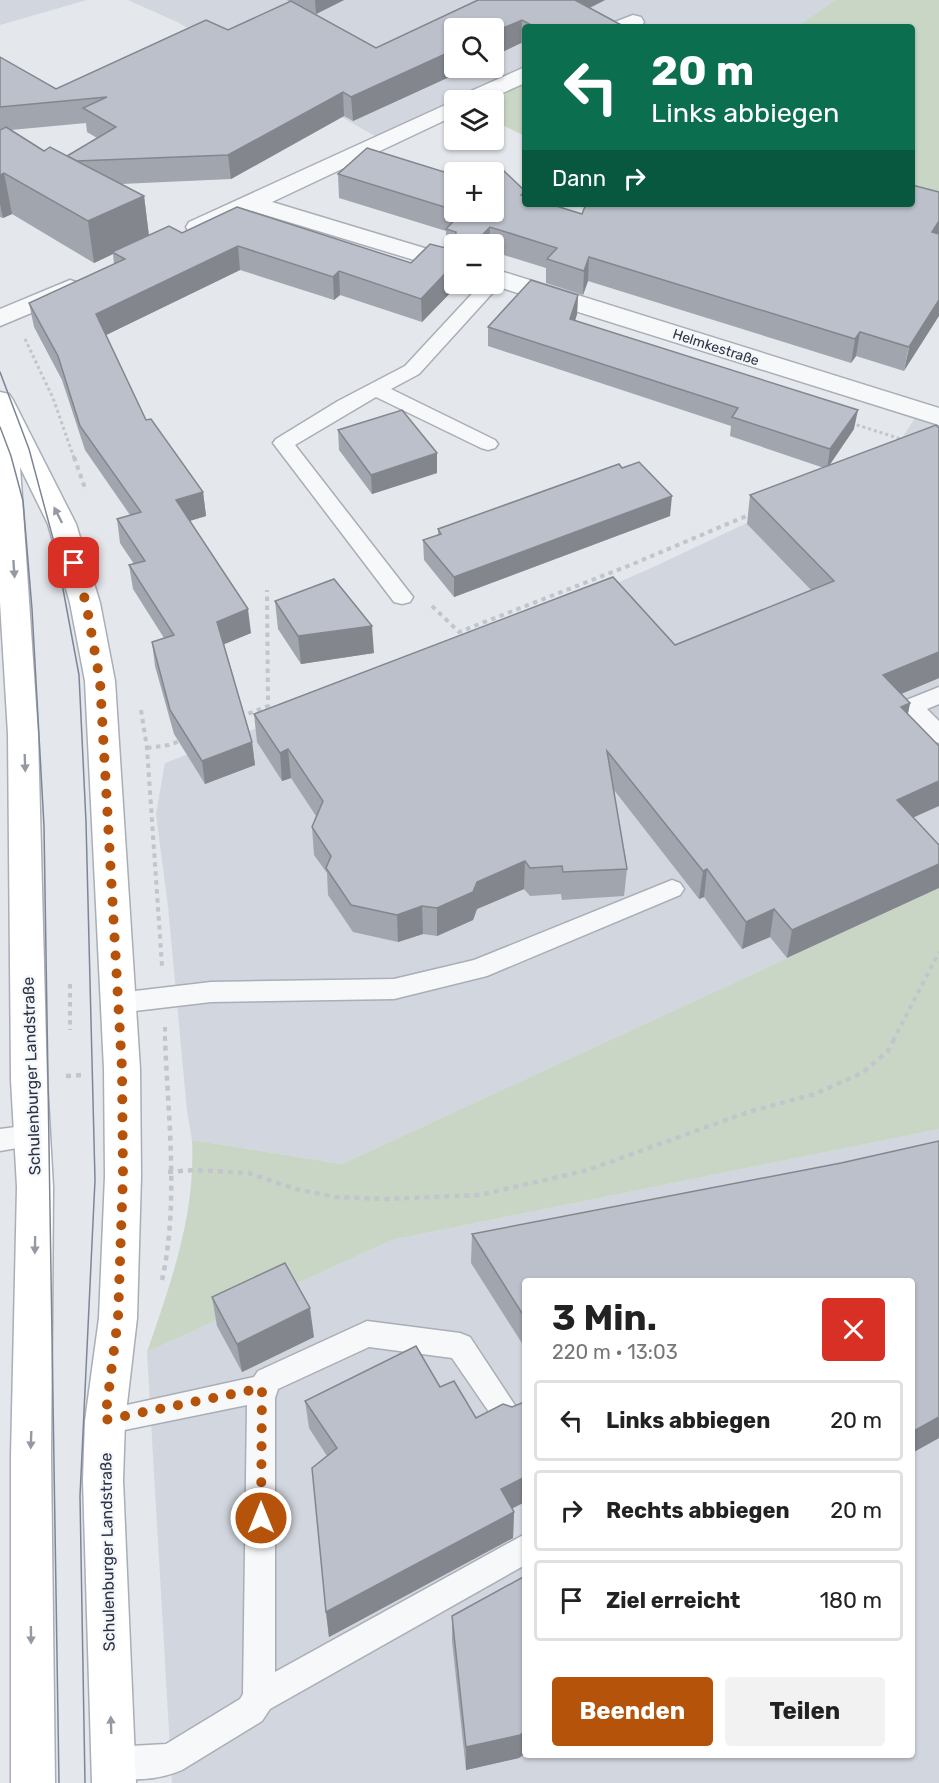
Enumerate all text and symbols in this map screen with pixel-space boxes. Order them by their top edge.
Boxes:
map controls [444,18,504,294]
button: search [444,18,504,78]
text: 20 m [651,46,754,96]
icon: left [552,48,630,126]
button: layers [444,90,504,150]
text: Links abbiegen [651,97,839,129]
button: + [444,162,504,222]
icon: right [618,162,651,195]
text: Dann [552,165,606,192]
button: − [444,234,504,294]
street label: Helmkestraße [670,325,761,370]
one-way arrow [53,507,62,524]
pin [48,537,99,588]
icon: arrive [57,546,90,579]
one-way arrow [9,559,19,578]
one-way arrow [20,754,29,773]
street label: Schulenburger Landstraße [19,976,44,1176]
one-way arrow [30,1236,40,1255]
text: 3 Min. [552,1296,657,1339]
button: close [822,1298,885,1361]
text: 220 m · 13:03 [552,1340,678,1364]
icon: left [555,1404,588,1437]
text: Links abbiegen [606,1407,770,1434]
text: 20 m [830,1407,882,1434]
one-way arrow [26,1431,36,1450]
street label: Schulenburger Landstraße [96,1453,119,1651]
position arrow [229,1486,293,1550]
icon: right [555,1494,588,1527]
text: Rechts abbiegen [606,1497,790,1524]
text: 20 m [830,1497,882,1524]
icon: arrive [555,1584,588,1617]
text: Ziel erreicht [606,1587,740,1614]
text: 180 m [820,1587,882,1614]
one-way arrow [26,1626,36,1645]
button: Beenden [552,1677,713,1746]
button: Teilen [725,1677,885,1746]
one-way arrow [107,1715,116,1734]

